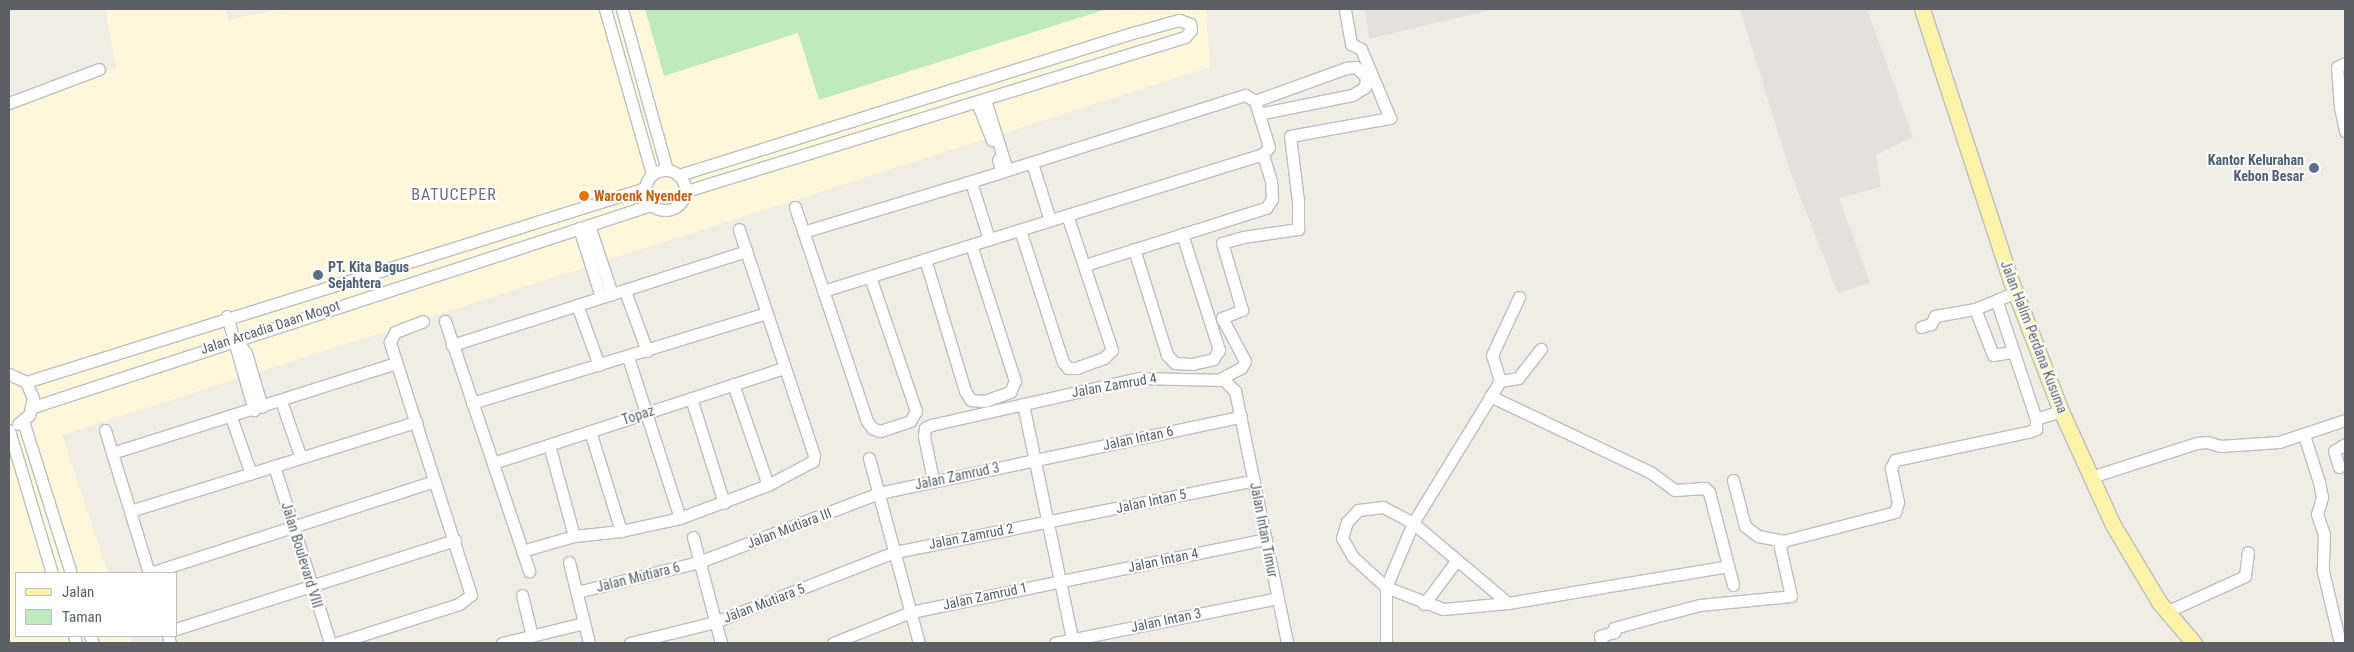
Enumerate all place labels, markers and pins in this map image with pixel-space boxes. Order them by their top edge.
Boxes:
place label: Kantor Kelurahan Kebon Besar [2208,152,2304,184]
marker: Kantor Kelurahan Kebon Besar [2308,162,2320,174]
place label: Waroenk Nyender [594,188,692,204]
marker: Waroenk Nyender [578,190,590,202]
place label: PT. Kita Bagus Sejahtera [328,259,409,292]
marker: PT. Kita Bagus Sejahtera [312,269,324,281]

